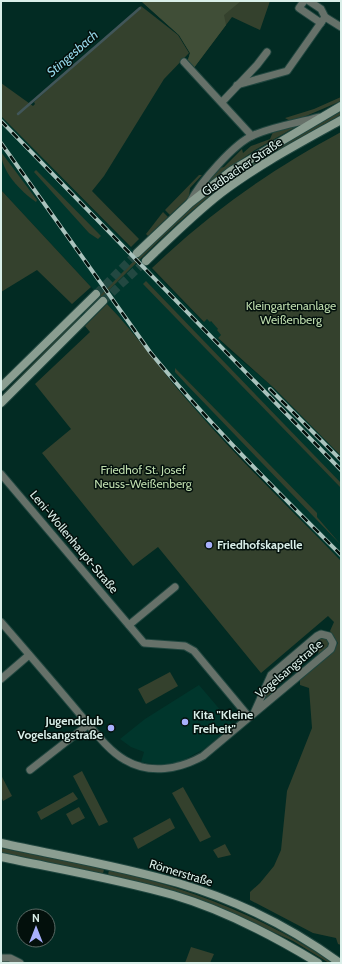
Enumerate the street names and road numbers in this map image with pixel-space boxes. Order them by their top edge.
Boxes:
street label: Gladbacher Straße [199,134,285,199]
street label: Leni-Wollenhaupt-Straße [27,487,122,596]
street label: Vogelsangstraße [252,636,325,701]
street label: Römerstraße [148,856,215,889]

